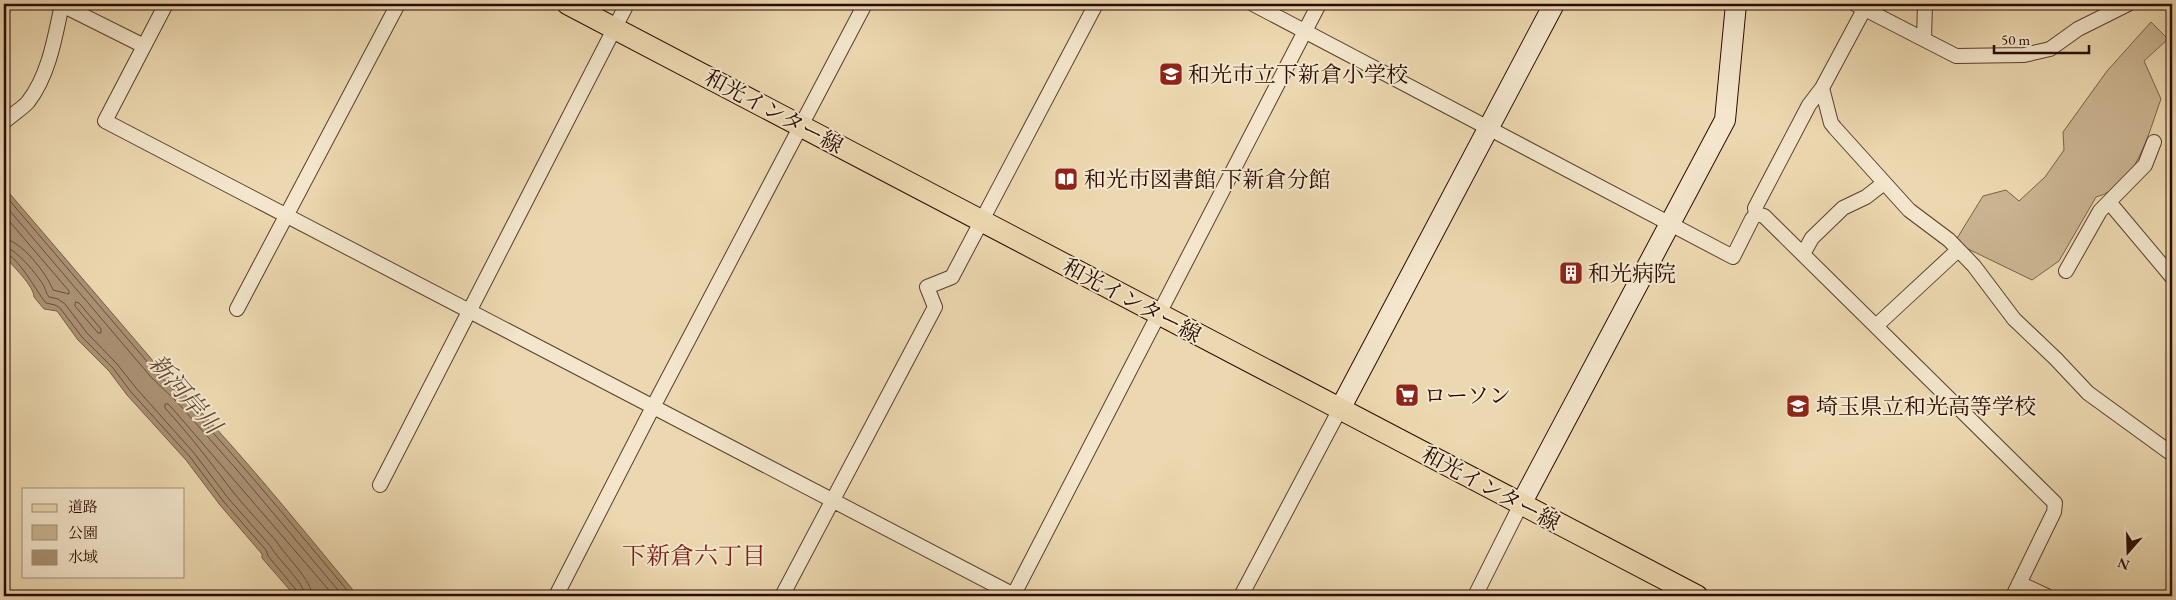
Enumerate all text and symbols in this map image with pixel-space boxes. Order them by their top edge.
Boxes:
scale bar [1994,22,2088,54]
text: 50 m [2001,30,2030,49]
place label: 和光市立下新倉小学校 [1188,60,1408,89]
school or university icon: 和光市立下新倉小学校 [1158,61,1184,87]
street label: 和光インター線 [699,63,848,160]
place label: 和光市図書館 下新倉分館 [1084,165,1330,194]
library icon: 和光市図書館 下新倉分館 [1053,166,1079,192]
street label: 和光インター線 [1057,252,1206,349]
place label: 和光病院 [1588,259,1676,288]
building icon: 和光病院 [1558,260,1584,286]
water label: 新河岸川 [142,347,231,442]
place label: ローソン [1424,381,1511,410]
supermarket icon: ローソン [1394,382,1420,408]
place label: 埼玉県立和光高等学校 [1816,392,2036,421]
school or university icon: 埼玉県立和光高等学校 [1785,393,1811,419]
street label: 和光インター線 [1416,440,1565,537]
legend [22,488,185,578]
text: 道路 [68,497,98,516]
text: 公園 [68,523,98,542]
north arrow [2104,528,2154,578]
district label: 下新倉六丁目 [622,540,766,571]
text: 水域 [68,547,98,566]
text: N [2115,554,2132,575]

